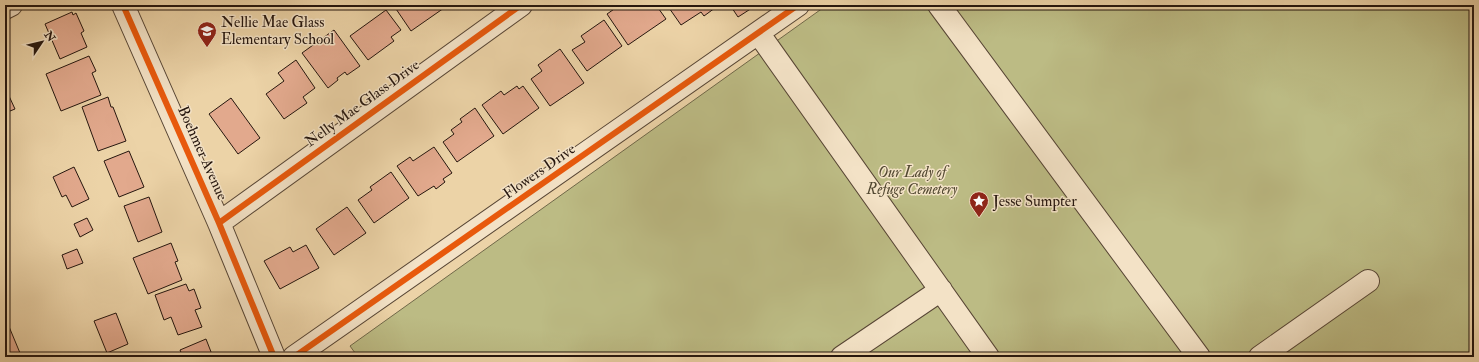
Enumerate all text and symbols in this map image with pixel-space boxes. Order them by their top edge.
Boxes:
place label: Nellie Mae Glass Elementary School [221,13,334,49]
school or university icon: Nellie Mae Glass Elementary School [196,20,218,48]
north arrow [22,22,62,62]
text: N [41,28,59,45]
street label: Nelly Mae Glass Drive [301,55,423,151]
street label: Boehmer Avenue [173,103,232,203]
street label: Flowers Drive [499,140,579,203]
park label: Our Lady of Refuge Cemetery [866,163,958,199]
place icon: Jesse Sumpter [968,190,990,218]
place label: Jesse Sumpter [992,192,1077,212]

